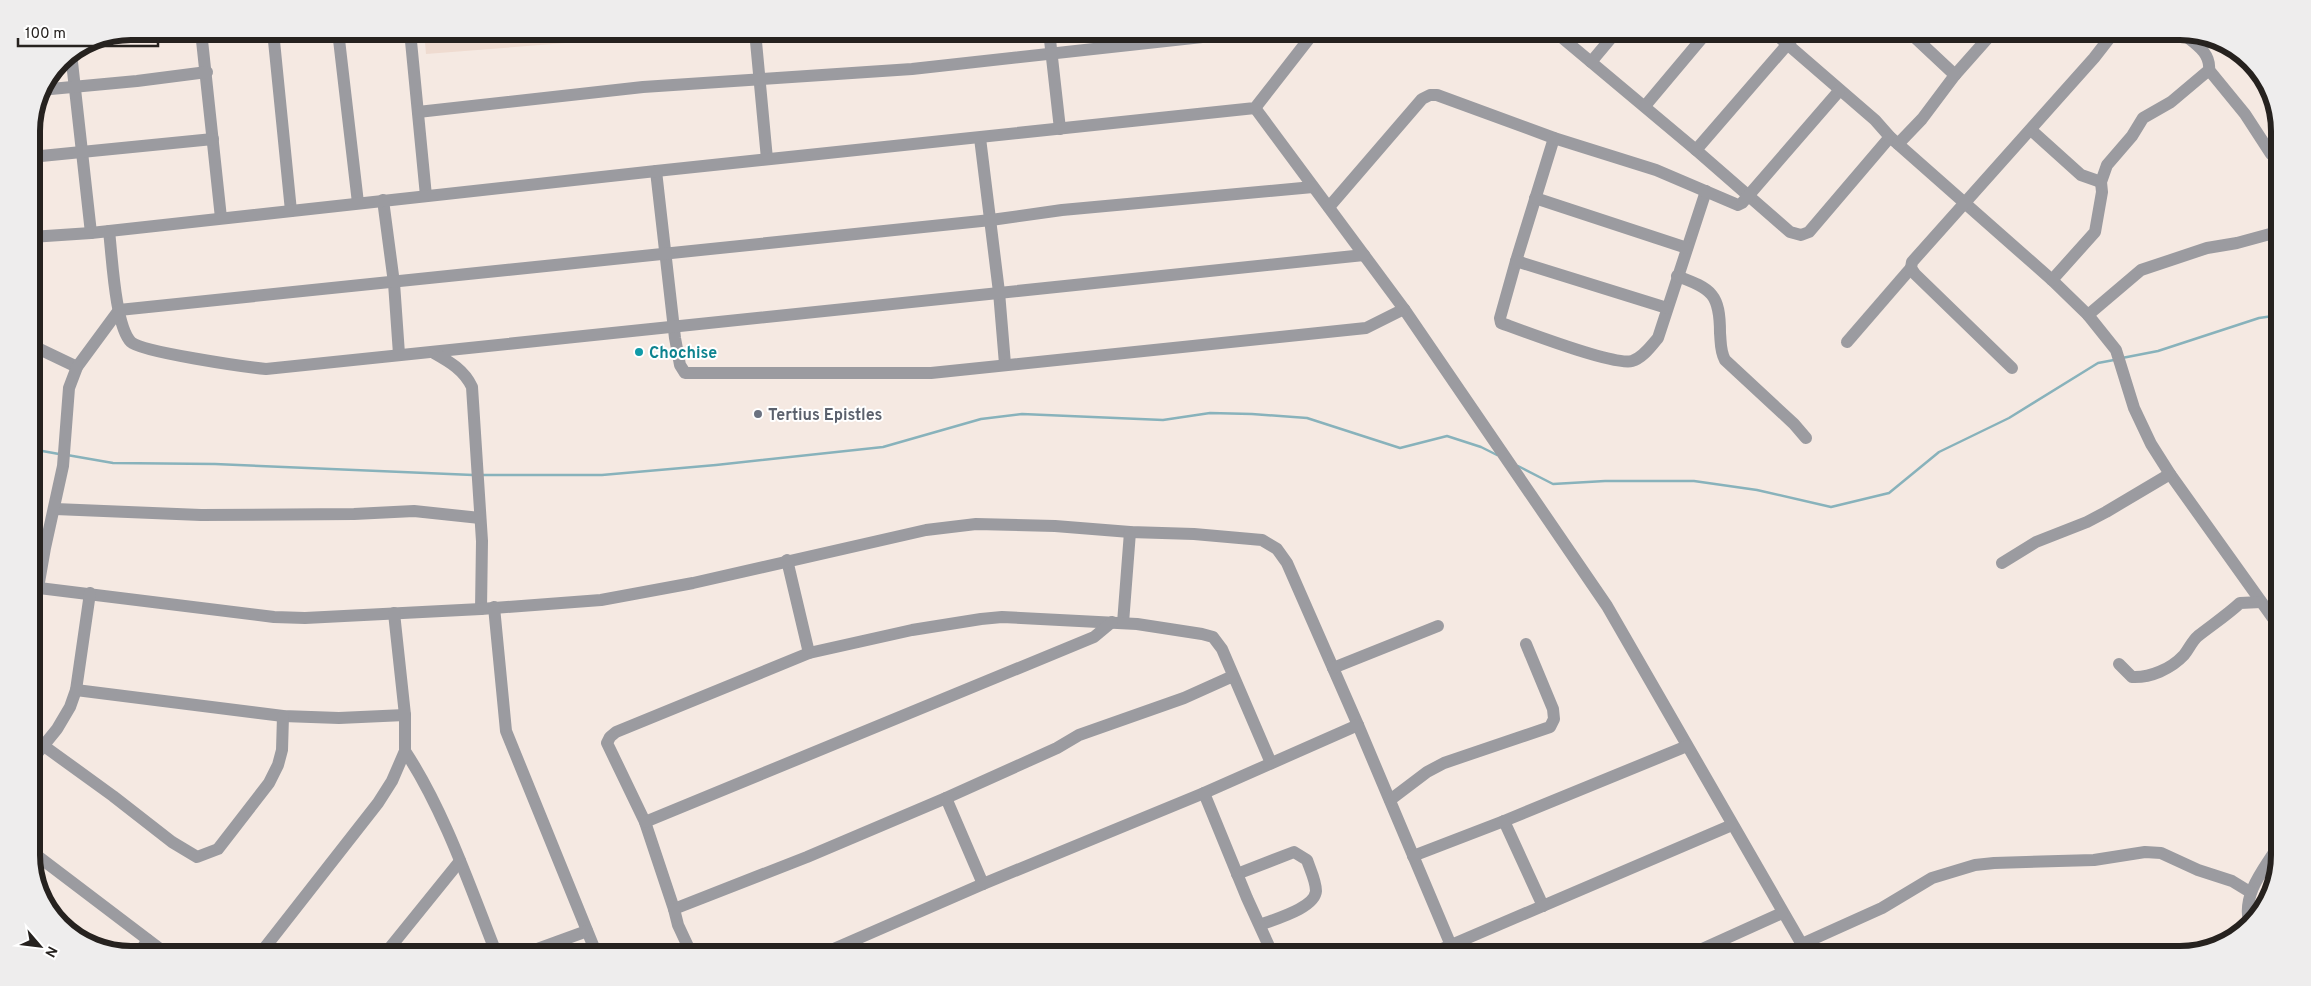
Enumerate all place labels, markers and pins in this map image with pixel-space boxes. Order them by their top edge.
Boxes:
place label: Chochise [649,344,717,364]
marker: Chochise [633,346,645,358]
place label: Tertius Epistles [768,406,882,426]
marker: Tertius Epistles [752,408,764,420]

